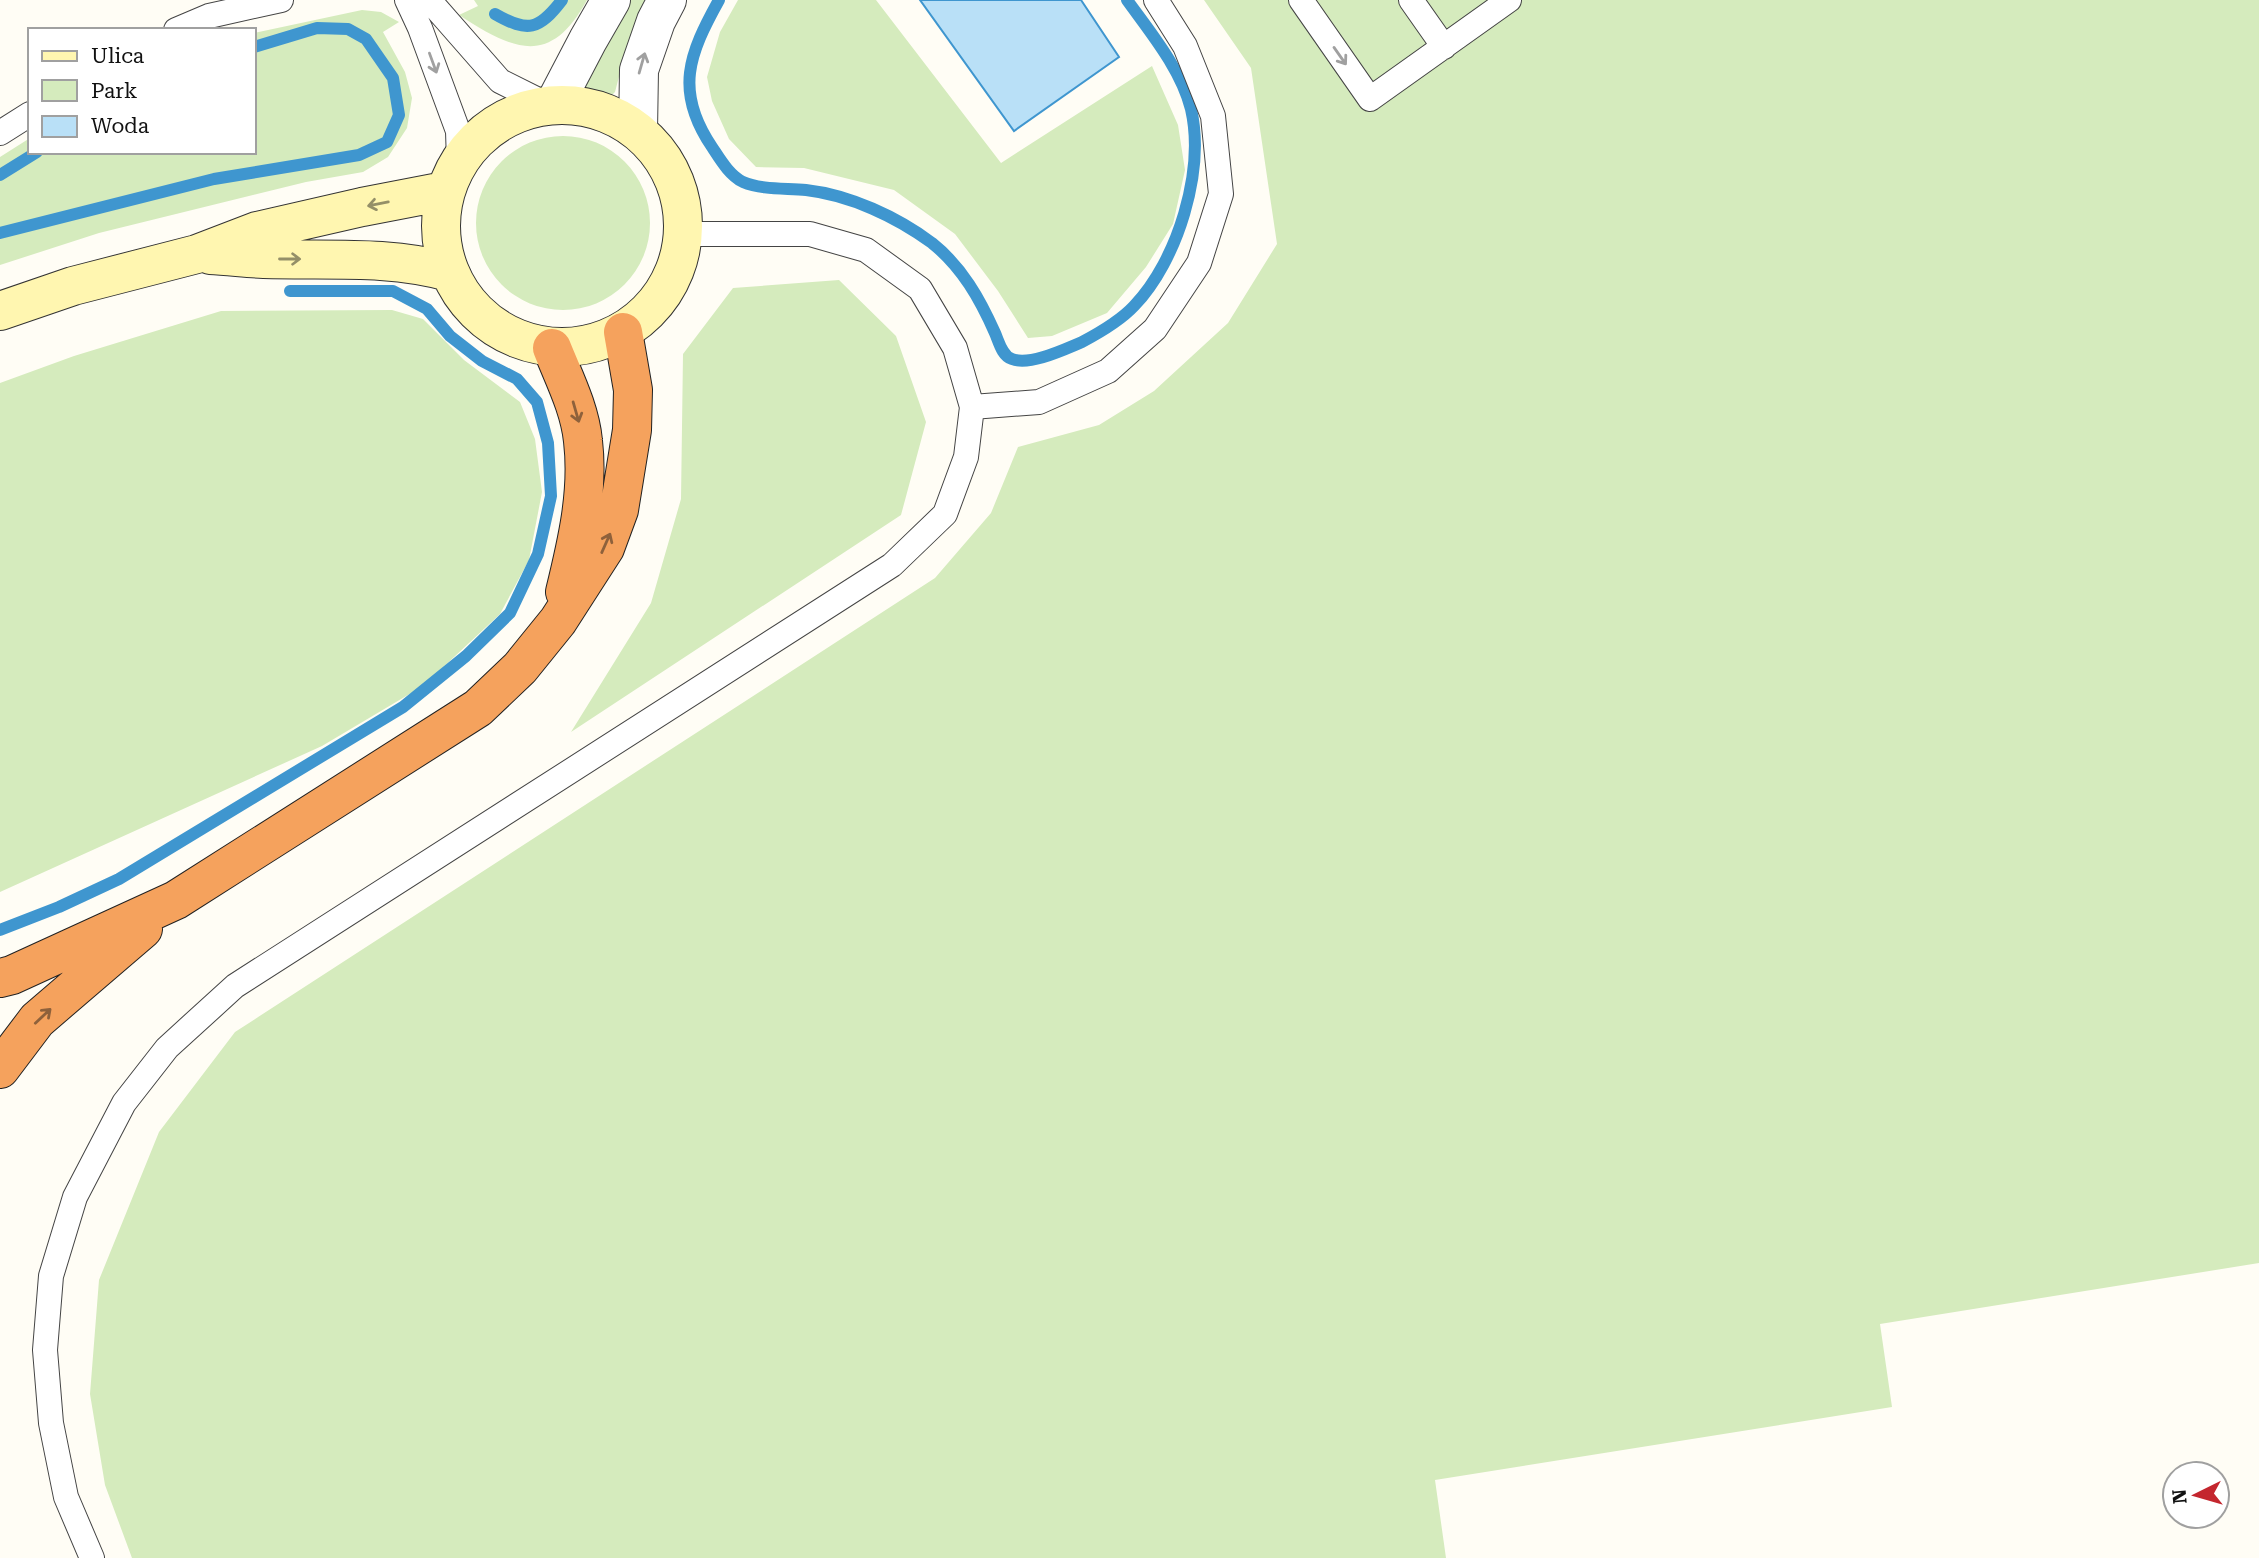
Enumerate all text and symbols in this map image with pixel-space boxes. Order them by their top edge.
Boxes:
legend [28,28,256,154]
text: Ulica [91,44,145,68]
one-way arrow [1333,46,1347,65]
one-way arrow [428,52,440,74]
one-way arrow [637,52,650,74]
text: Park [91,79,137,103]
text: Woda [91,114,150,138]
one-way arrow [367,197,390,211]
one-way arrow [278,252,301,266]
one-way arrow [570,401,583,423]
one-way arrow [600,532,613,554]
one-way arrow [34,1008,51,1025]
north arrow [2161,1460,2231,1530]
text: N [2167,1488,2192,1505]

